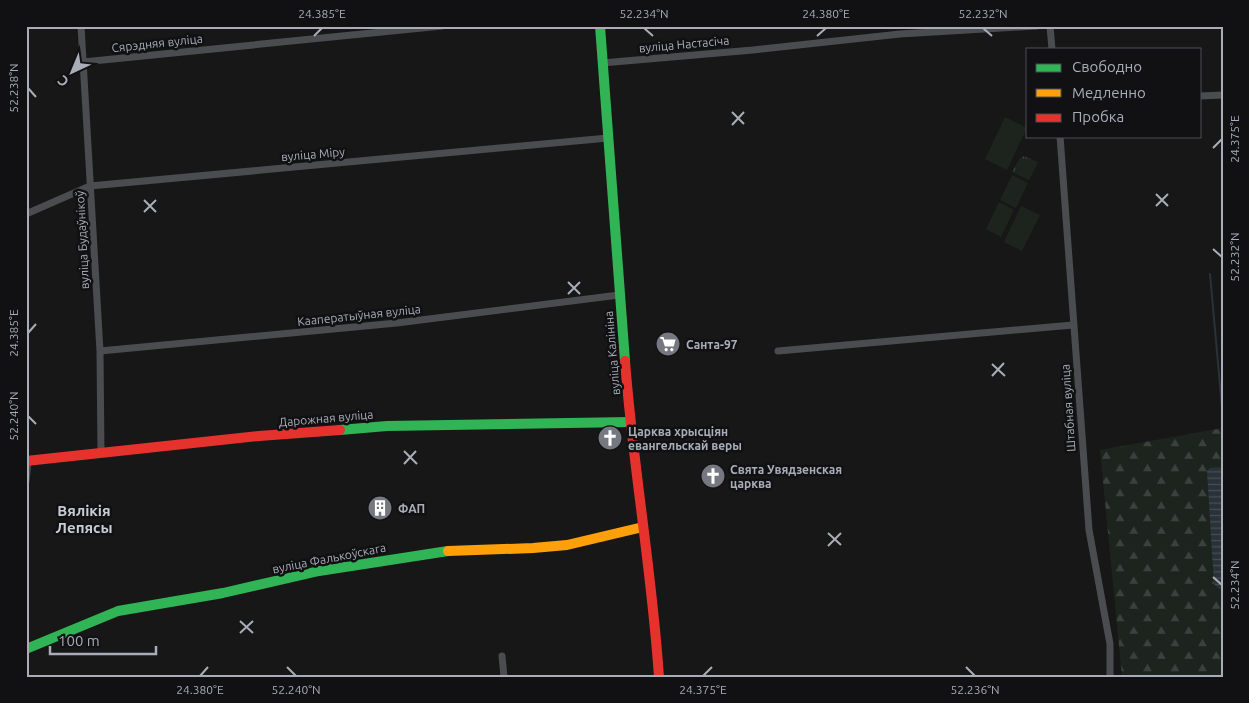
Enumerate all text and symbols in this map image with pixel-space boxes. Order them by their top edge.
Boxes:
text: 24.385°E [298,7,346,20]
text: 52.234°N [619,7,669,20]
text: 24.380°E [802,7,850,20]
text: 52.232°N [958,7,1008,20]
street label: Сярэдняя вуліца [111,32,203,54]
street label: вуліца Настасіча [638,34,730,54]
north arrow [48,48,98,98]
legend [1026,48,1202,138]
text: Свободно [1072,58,1142,75]
text: 52.238°N [7,63,20,113]
text: С [54,72,72,90]
text: Медленно [1072,84,1146,101]
text: Пробка [1072,108,1124,125]
text: 24.375°E [1228,115,1241,163]
street label: вуліца Міру [280,145,346,163]
street label: вуліца Будаўнікоў [73,190,91,290]
text: 52.232°N [1228,232,1241,282]
street label: Кааператыўная вуліца [297,302,421,328]
text: 24.385°E [7,309,20,357]
street label: вуліца Калініна [602,310,622,396]
supermarket icon: Санта-97 [655,331,681,357]
place label: Санта-97 [686,338,738,351]
street label: Штабная вуліца [1058,364,1078,452]
text: 52.240°N [7,391,20,441]
street label: Дарожная вуліца [278,407,374,429]
church icon: Царква хрысціян евангельскай веры [597,425,623,451]
place label: Царква хрысціян евангельскай веры [628,425,742,452]
church icon: Свята Увядзенская царква [700,463,726,489]
place label: Свята Увядзенская царква [730,463,842,490]
building icon: ФАП [367,495,393,521]
district label: Вялікія Лепясы [56,502,112,536]
place label: ФАП [398,502,425,515]
street label: вуліца Фалькоўскага [271,541,387,575]
text: 52.234°N [1228,560,1241,610]
scale bar [50,623,156,655]
text: 100 m [58,632,100,649]
text: 24.380°E [176,683,224,696]
text: 52.240°N [271,683,321,696]
text: 24.375°E [679,683,727,696]
text: 52.236°N [950,683,1000,696]

